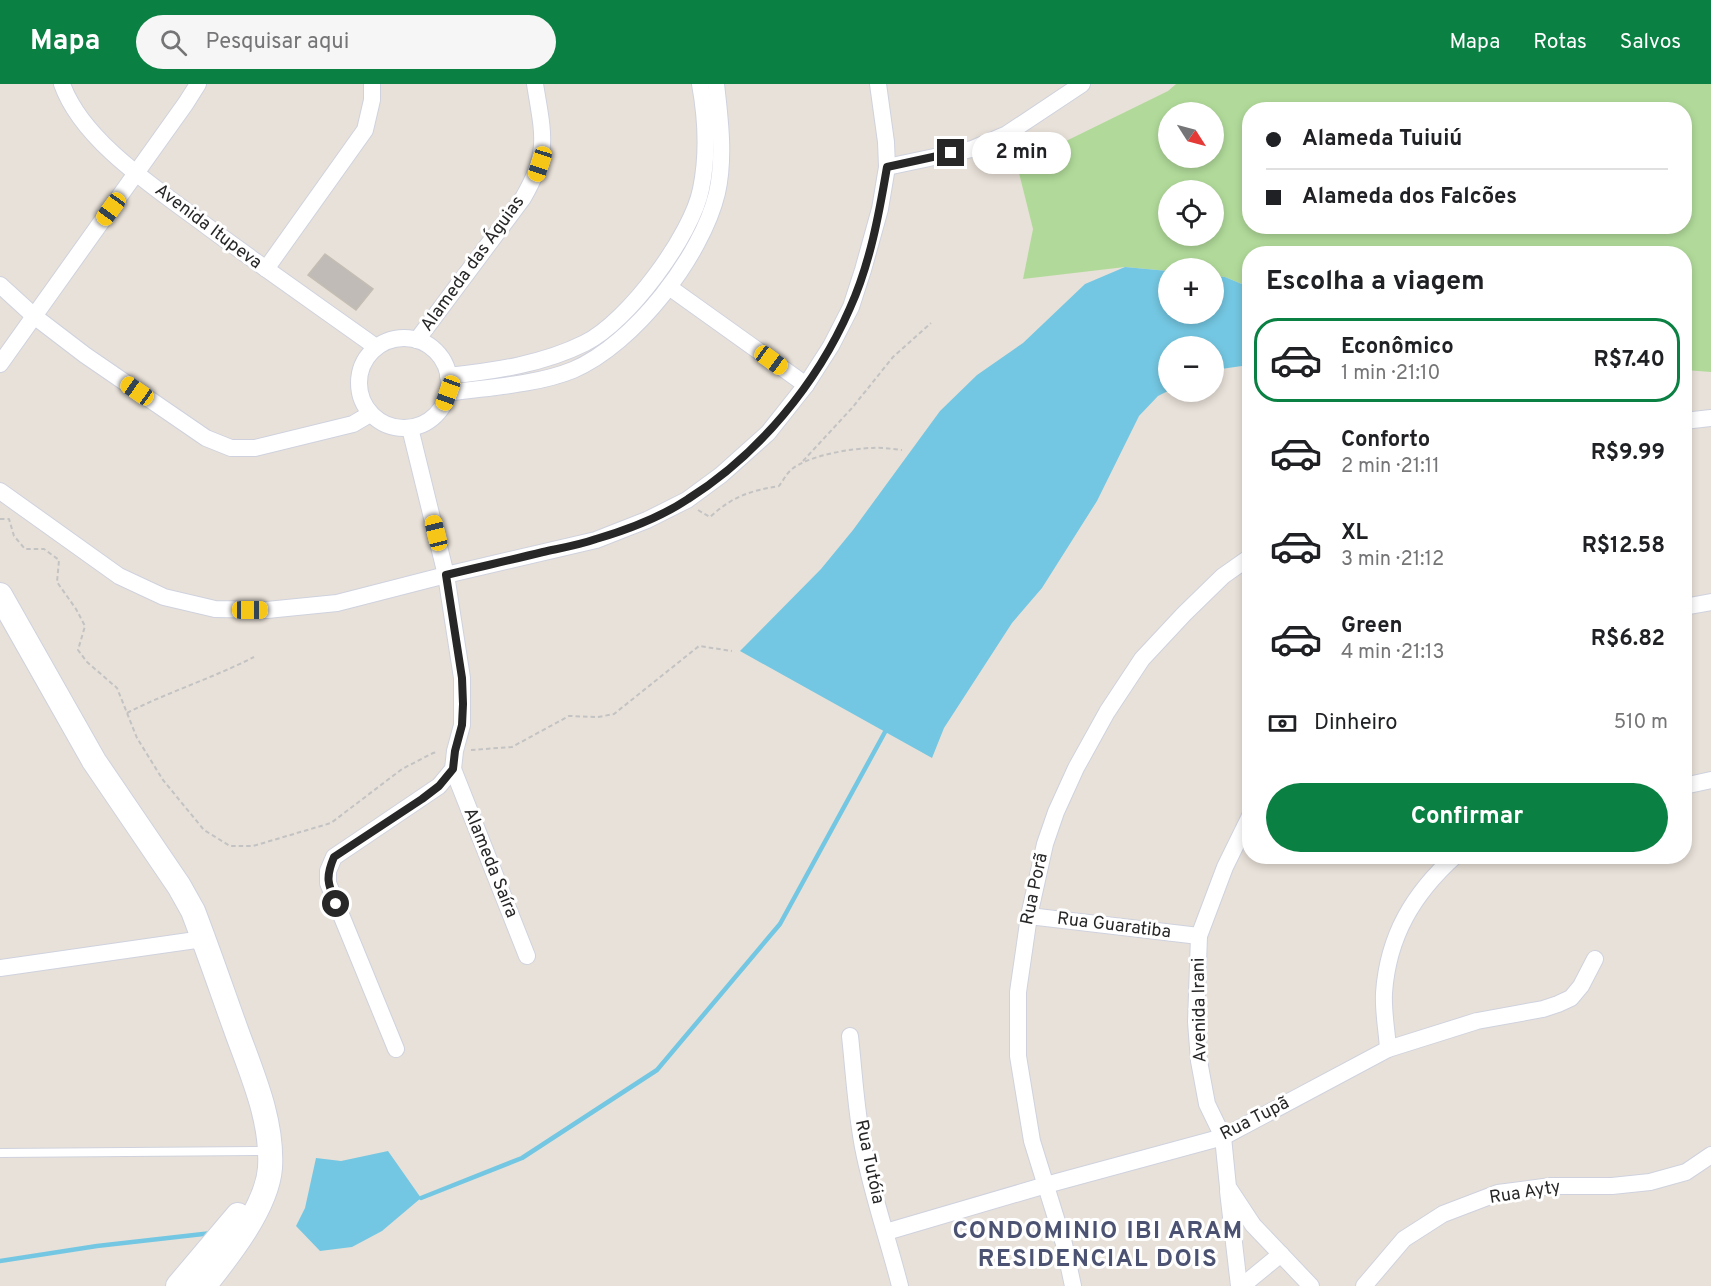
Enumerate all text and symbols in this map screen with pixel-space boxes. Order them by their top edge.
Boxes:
search box [136,15,556,69]
text: Mapa [30,24,100,60]
icon: search [157,26,190,59]
text: Pesquisar aqui [205,29,349,56]
text: Mapa [1450,29,1500,56]
text: Rotas [1533,29,1587,56]
text: Salvos [1620,29,1681,56]
north arrow [1158,102,1224,168]
map controls [1158,102,1224,402]
text: Alameda Tuiuiú [1302,126,1462,153]
callout: 2 min [972,132,1071,174]
route end [937,139,964,166]
text: 2 min [995,140,1048,166]
car [526,144,554,184]
street label: Avenida Itupeva [150,179,266,275]
button: locate [1158,180,1224,246]
text: Alameda dos Falcões [1302,184,1517,211]
car [93,189,129,229]
street label: Alameda das Águias [414,190,530,336]
button: + [1158,258,1224,324]
text: Escolha a viagem [1266,265,1485,299]
icon: car [1269,333,1323,387]
text: Econômico [1341,334,1454,361]
button: − [1158,336,1224,402]
car [751,342,791,378]
text: R$7.40 [1594,347,1665,374]
text: 1 min · 21:10 [1341,361,1440,387]
car [117,373,157,409]
car [433,373,463,413]
icon: car [1269,426,1323,480]
text: Conforto [1341,427,1430,454]
text: R$9.99 [1591,440,1665,467]
text: 2 min · 21:11 [1341,454,1440,480]
car [423,513,449,553]
icon: car [1269,519,1323,573]
text: XL [1341,520,1368,547]
text: R$12.58 [1582,533,1665,560]
text: 3 min · 21:12 [1341,547,1444,573]
car [232,601,268,619]
icon: car [1269,612,1323,666]
text: Green [1341,613,1403,640]
text: R$6.82 [1591,626,1665,653]
text: 4 min · 21:13 [1341,640,1445,666]
icon: cash [1266,707,1299,740]
text: Dinheiro [1314,710,1397,737]
text: 510 m [1614,710,1668,736]
button: Confirmar [1266,783,1668,852]
street label: Alameda Saíra [457,804,523,922]
street label: Rua Porã [1016,851,1054,927]
route start [322,890,349,917]
street label: Rua Guaratiba [1056,908,1172,944]
street label: Avenida Irani [1188,957,1212,1063]
street label: Rua Tupã [1217,1092,1293,1146]
street label: Rua Tutóia [849,1118,889,1206]
street label: Rua Ayty [1488,1176,1562,1210]
district label: CONDOMINIO IBI ARAM RESIDENCIAL DOIS [952,1217,1244,1275]

